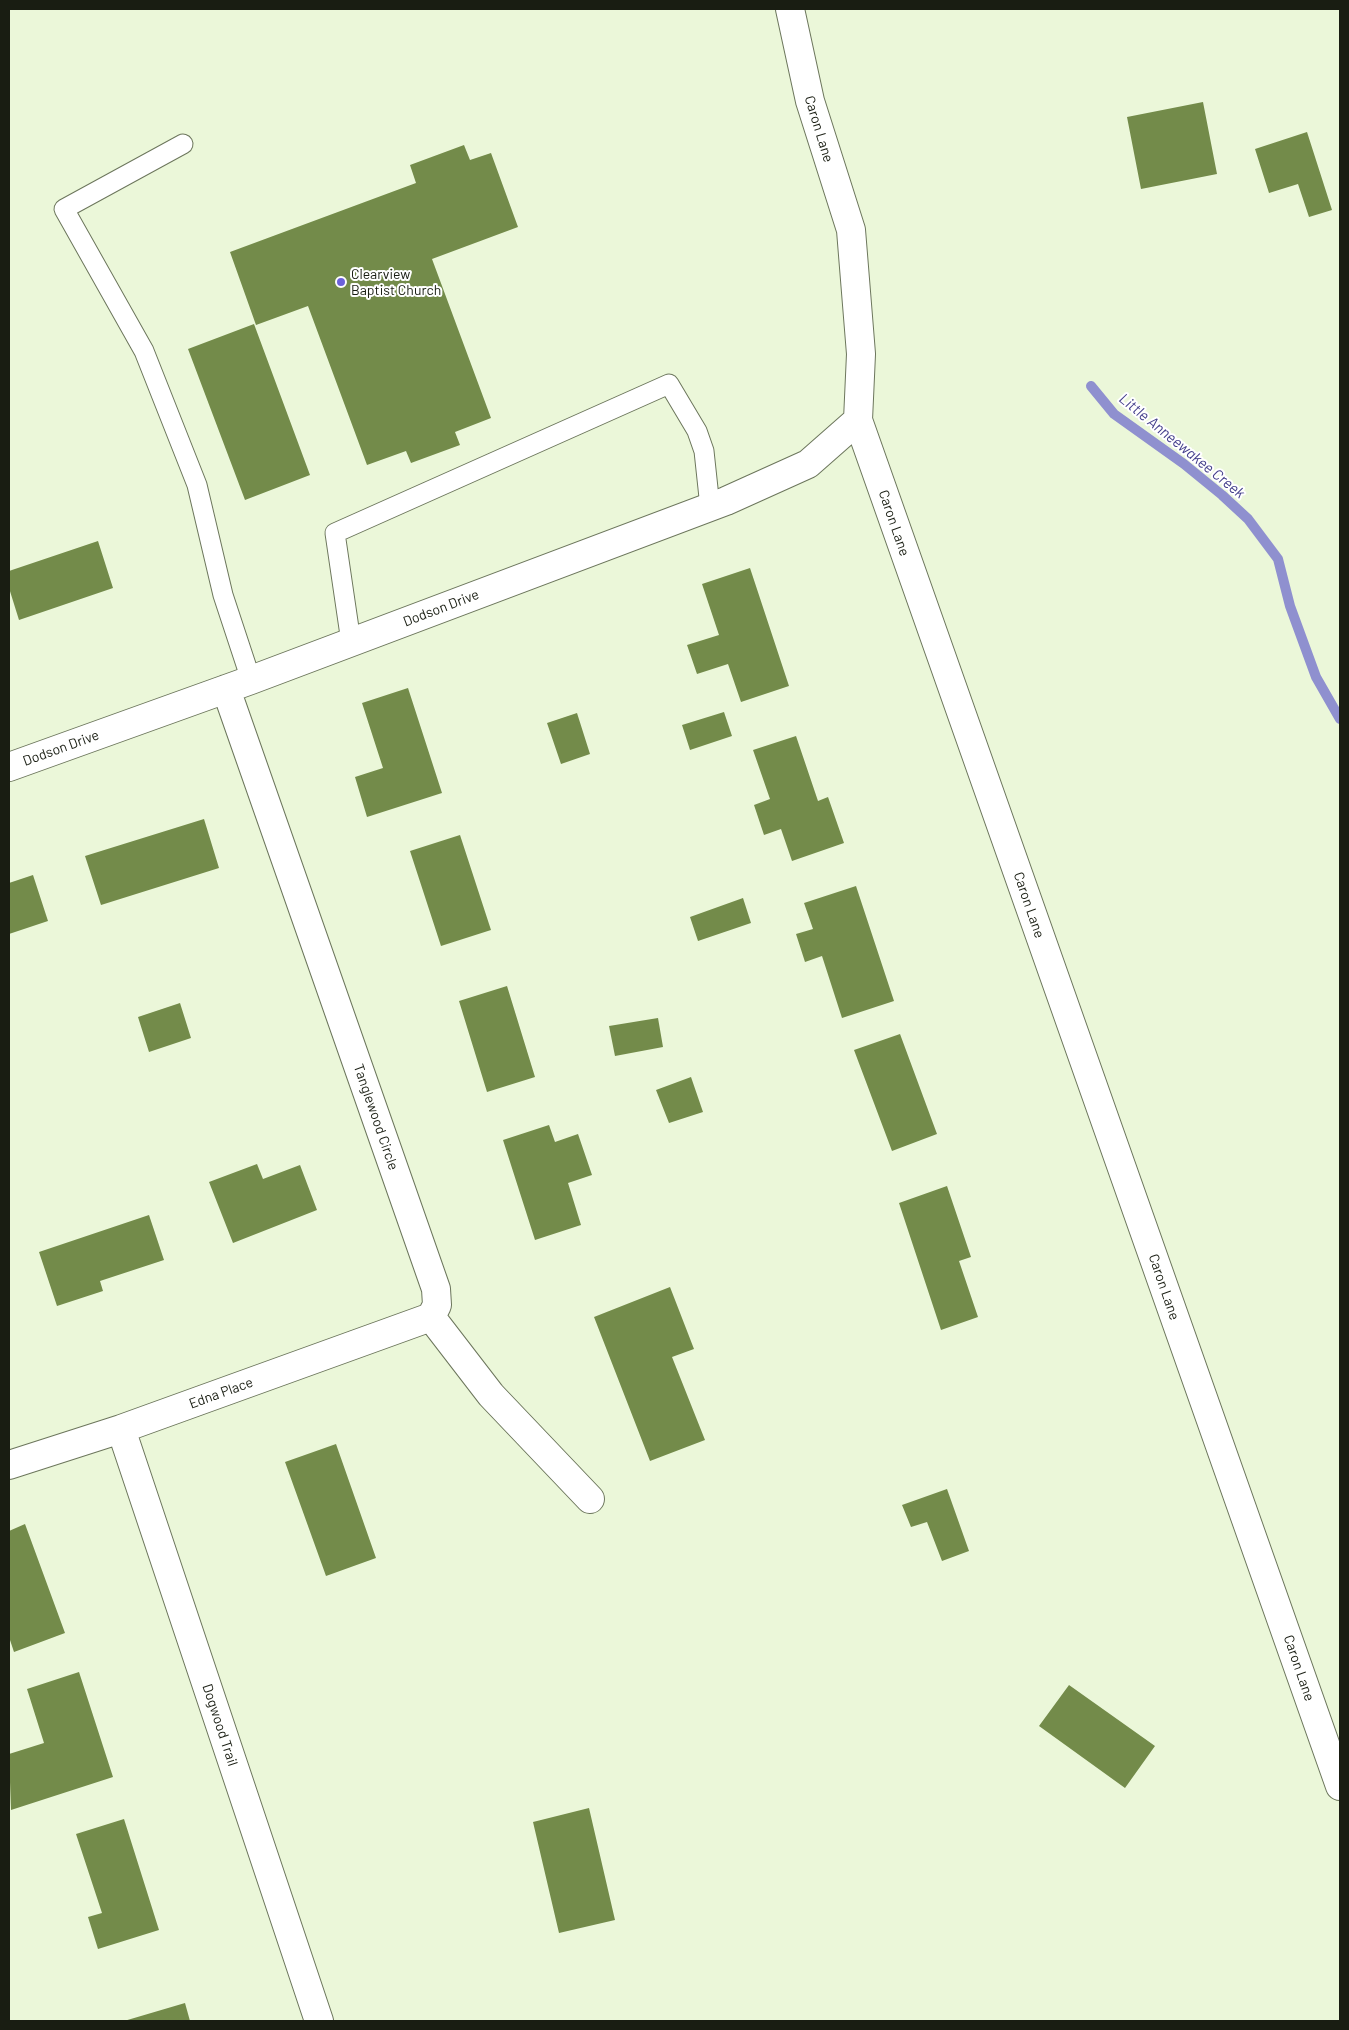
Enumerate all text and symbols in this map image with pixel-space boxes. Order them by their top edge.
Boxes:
street label: Caron Lane [801,94,837,164]
place label: Clearview Baptist Church [351,266,441,298]
marker: Clearview Baptist Church [335,276,347,288]
water label: Little Anneewakee Creek [1115,390,1249,502]
street label: Caron Lane [875,488,913,558]
street label: Dodson Drive [401,586,481,630]
street label: Dodson Drive [21,726,101,770]
street label: Caron Lane [1010,870,1048,940]
street label: Tanglewood Circle [350,1062,402,1172]
street label: Caron Lane [1145,1252,1183,1322]
street label: Edna Place [187,1374,255,1412]
street label: Caron Lane [1280,1633,1318,1703]
street label: Dogwood Trail [199,1682,241,1768]

